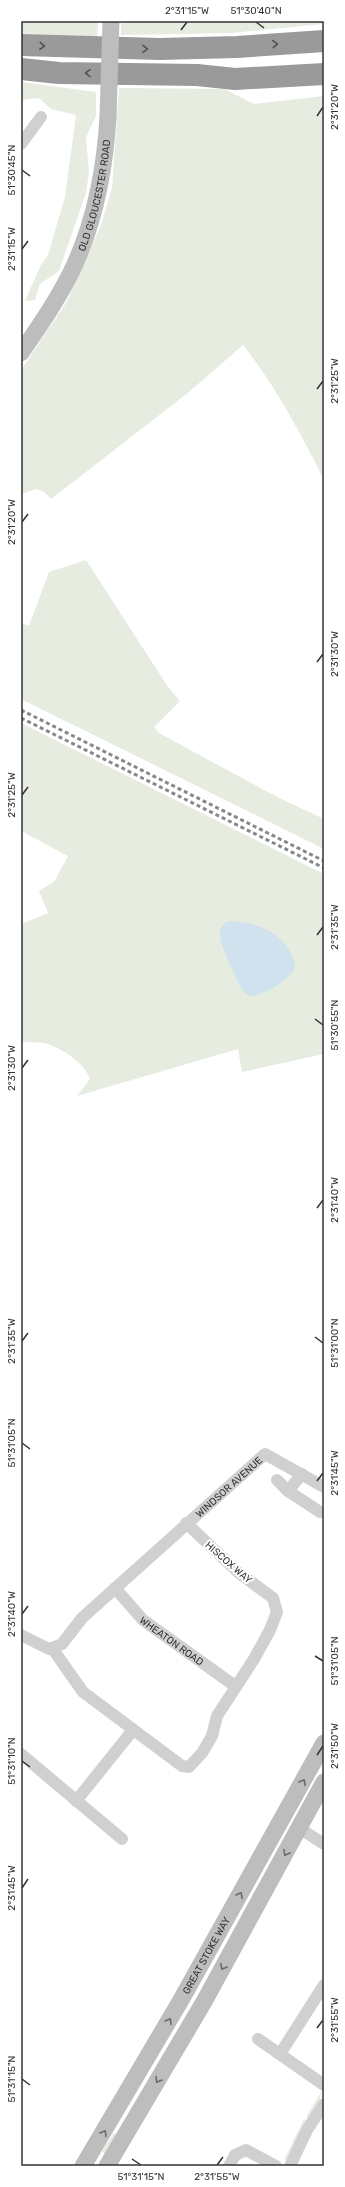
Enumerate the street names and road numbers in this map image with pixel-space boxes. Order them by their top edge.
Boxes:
street label: OLD GLOUCESTER ROAD [76,139,113,253]
street label: WINDSOR AVENUE [194,1454,265,1520]
street label: HISCOX WAY [202,1539,255,1587]
street label: WHEATON ROAD [137,1615,206,1669]
street label: GREAT STOKE WAY [180,1915,233,1996]

